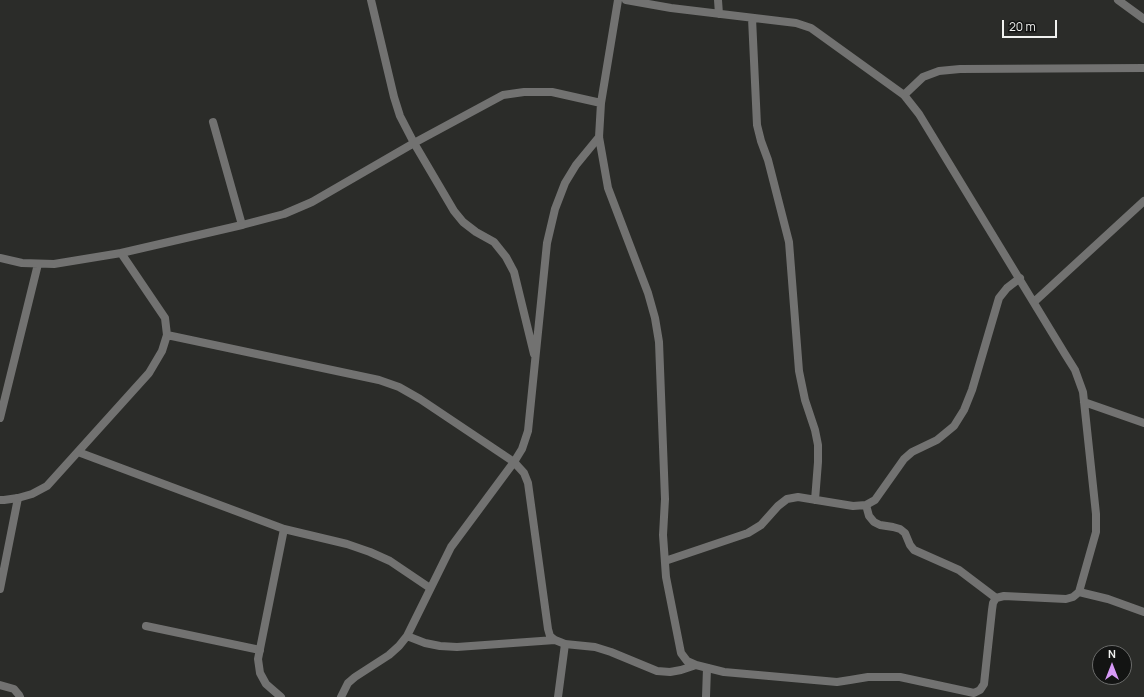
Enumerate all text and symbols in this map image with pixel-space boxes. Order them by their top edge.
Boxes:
scale bar [1004,12,1059,38]
text: 20 m [1009,18,1036,35]
north arrow [1092,645,1132,685]
text: N [1108,646,1116,661]

